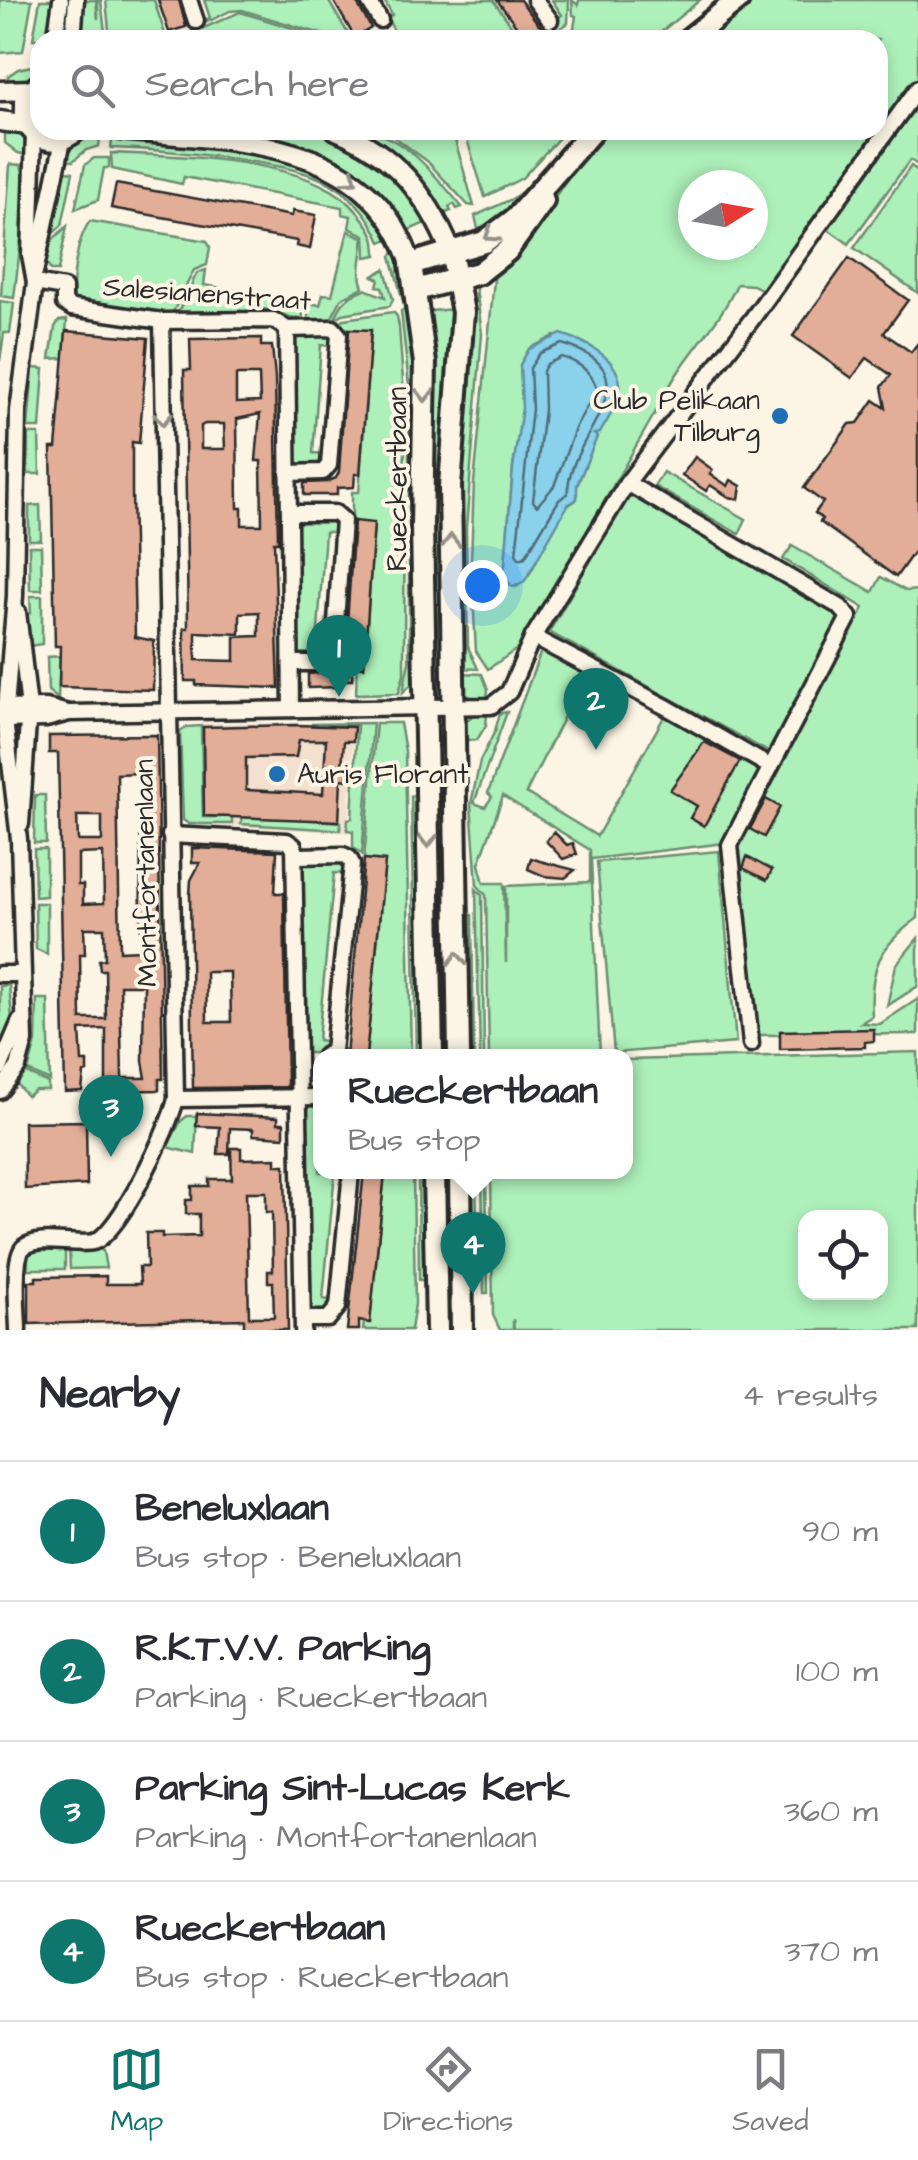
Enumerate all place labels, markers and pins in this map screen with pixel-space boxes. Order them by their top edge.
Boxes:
place label: Club Pelikaan Tilburg [593,381,760,453]
marker: Club Pelikaan Tilburg [769,405,791,427]
pin: 1 [306,614,372,697]
pin: 2 [564,668,628,750]
place label: Auris Florant [297,755,469,794]
marker: Auris Florant [266,763,288,785]
pin: 3 [78,1074,144,1157]
pin: 4 [440,1212,506,1294]

